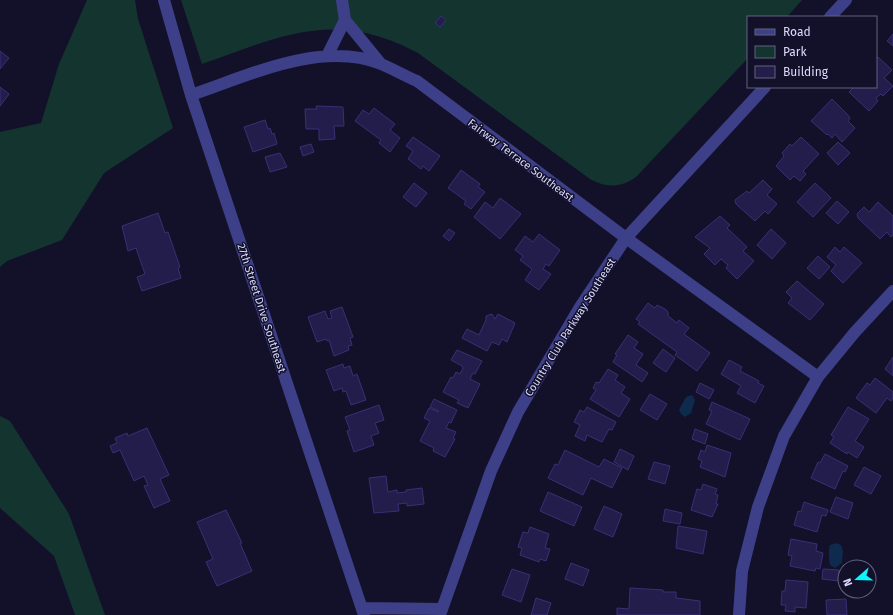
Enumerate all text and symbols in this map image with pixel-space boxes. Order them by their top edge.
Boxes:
legend [747,16,877,88]
text: Road [783,25,811,39]
text: Park [783,45,807,59]
text: Building [783,65,829,79]
street label: Fairway Terrace Southeast [465,116,576,204]
street label: 27th Street Drive Southeast [234,242,289,374]
street label: Country Club Parkway Southeast [522,256,618,399]
north arrow [837,559,877,599]
text: N [841,577,855,588]

